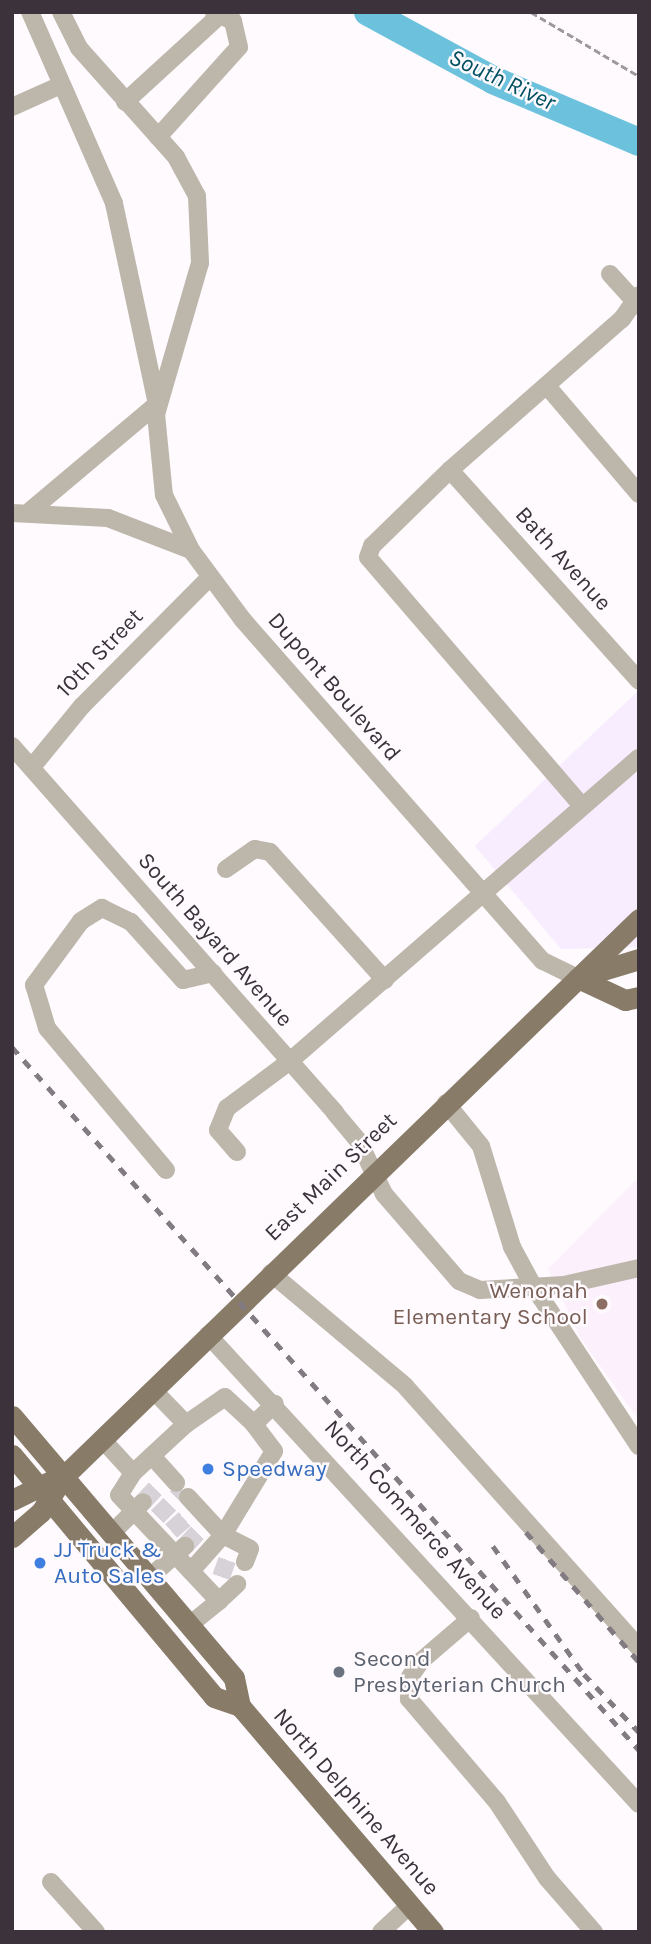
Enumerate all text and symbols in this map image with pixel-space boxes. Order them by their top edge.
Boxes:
water label: South River [444,43,560,117]
street label: Bath Avenue [509,501,617,617]
street label: 10th Street [51,603,149,703]
street label: Dupont Boulevard [262,607,406,767]
street label: South Bayard Avenue [132,847,298,1033]
street label: East Main Street [259,1107,403,1247]
place label: Wenonah Elementary School [393,1277,588,1331]
marker: Wenonah Elementary School [594,1296,610,1312]
street label: North Commerce Avenue [318,1414,512,1626]
place label: Speedway [222,1455,327,1483]
marker: Speedway [200,1461,216,1477]
place label: JJ Truck & Auto Sales [54,1536,165,1590]
marker: JJ Truck & Auto Sales [32,1555,48,1571]
place label: Second Presbyterian Church [353,1645,566,1699]
marker: Second Presbyterian Church [331,1664,347,1680]
street label: North Delphine Avenue [267,1703,445,1901]

